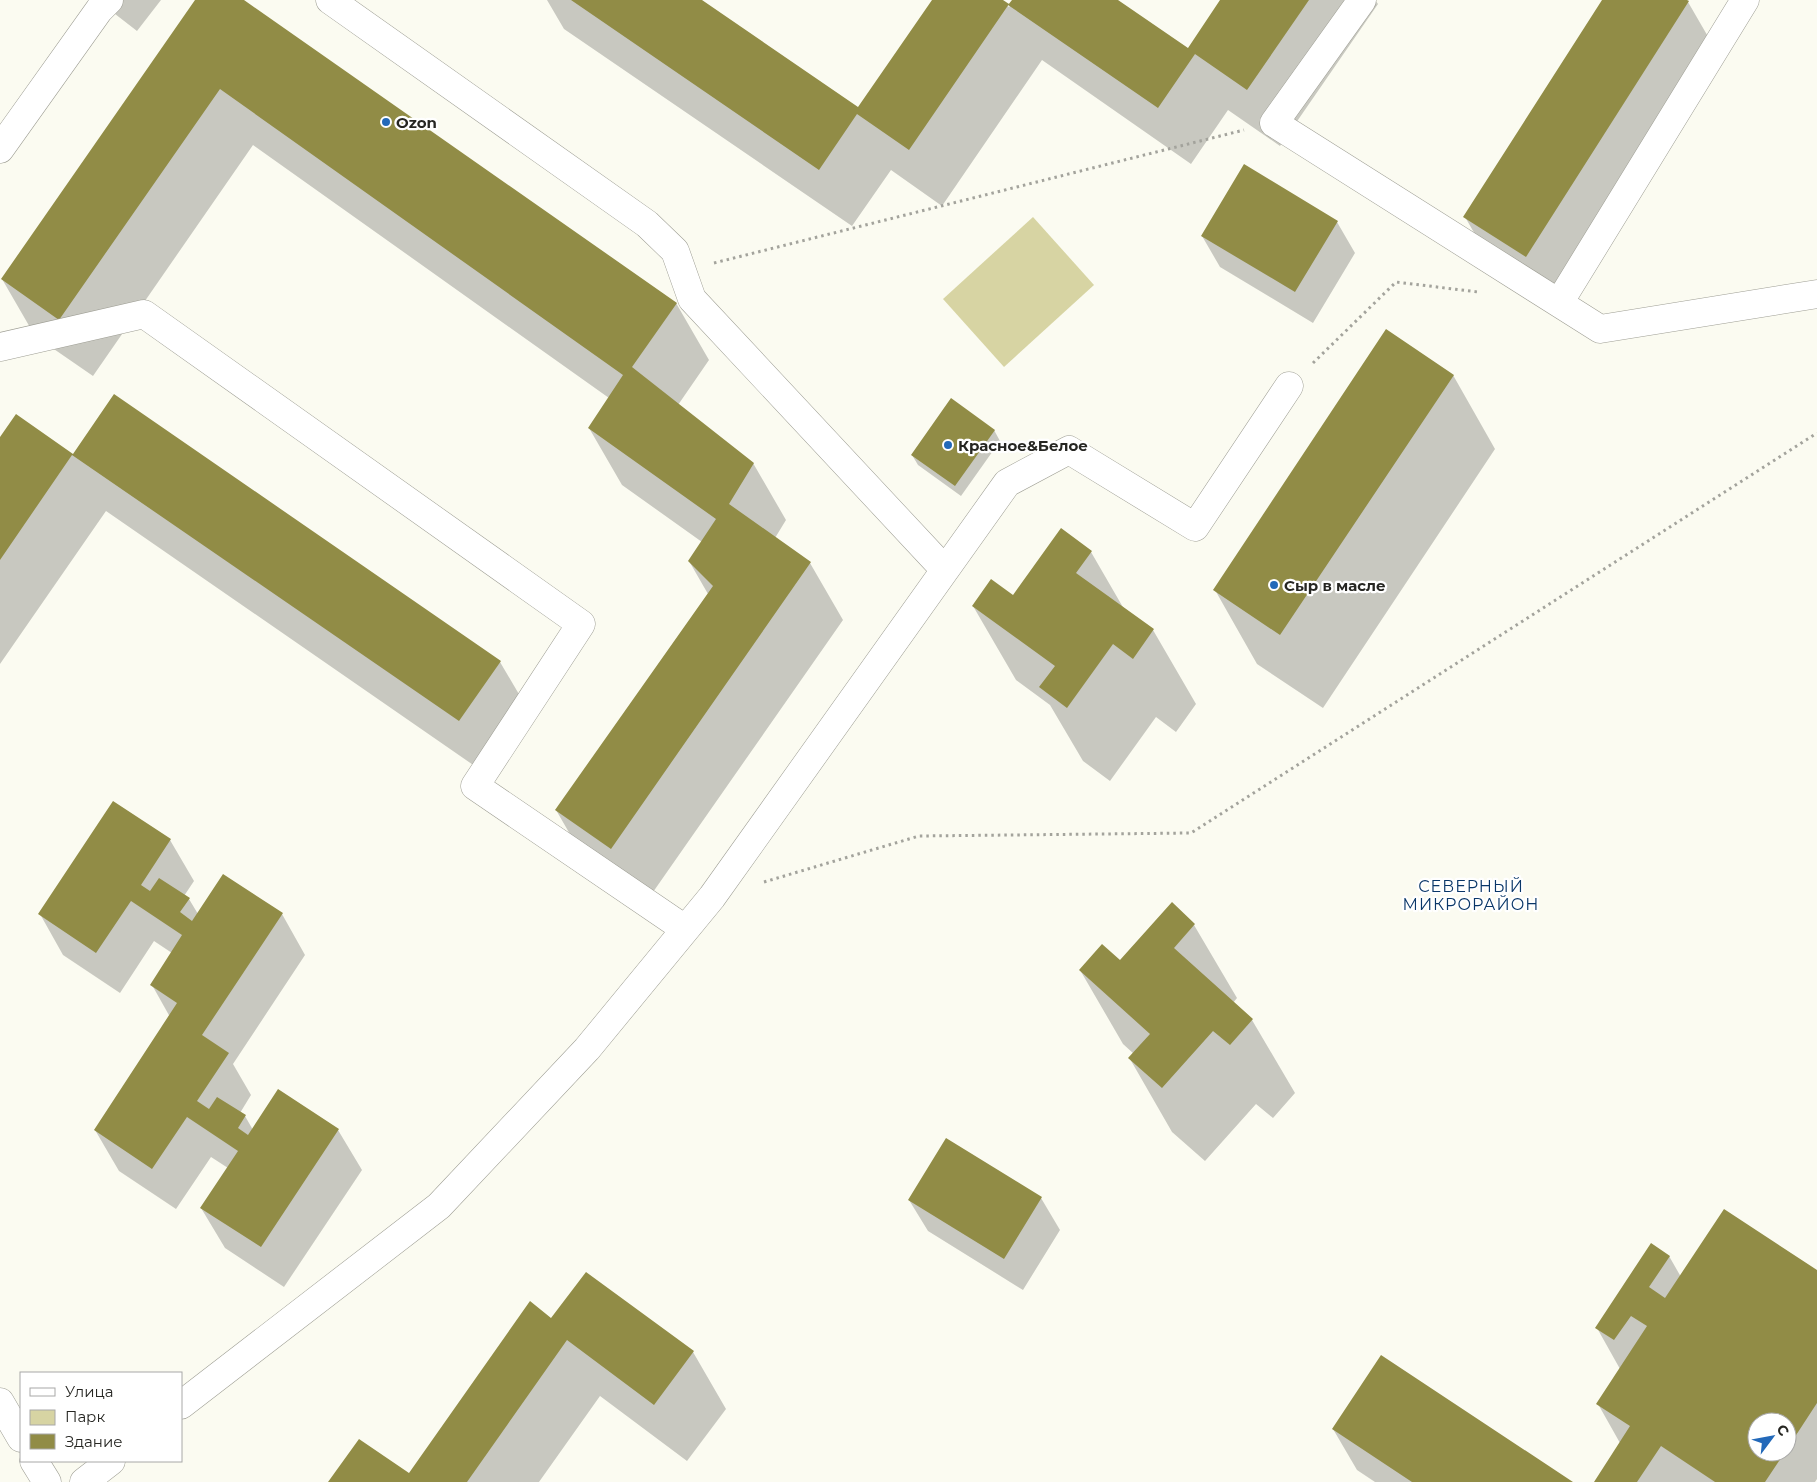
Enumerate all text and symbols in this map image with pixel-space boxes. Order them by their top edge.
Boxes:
place label: Ozon [396,113,437,132]
marker: Ozon [380,116,392,128]
place label: Красное&Белое [958,436,1088,455]
marker: Красное&Белое [942,439,954,451]
place label: Сыр в масле [1284,576,1386,595]
marker: Сыр в масле [1268,579,1280,591]
district label: СЕВЕРНЫЙ МИКРОРАЙОН [1403,877,1539,914]
legend [20,1372,182,1462]
text: Улица [65,1382,113,1401]
text: Парк [65,1407,105,1426]
north arrow [1747,1412,1797,1462]
text: С [1773,1421,1793,1439]
text: Здание [65,1432,123,1451]

